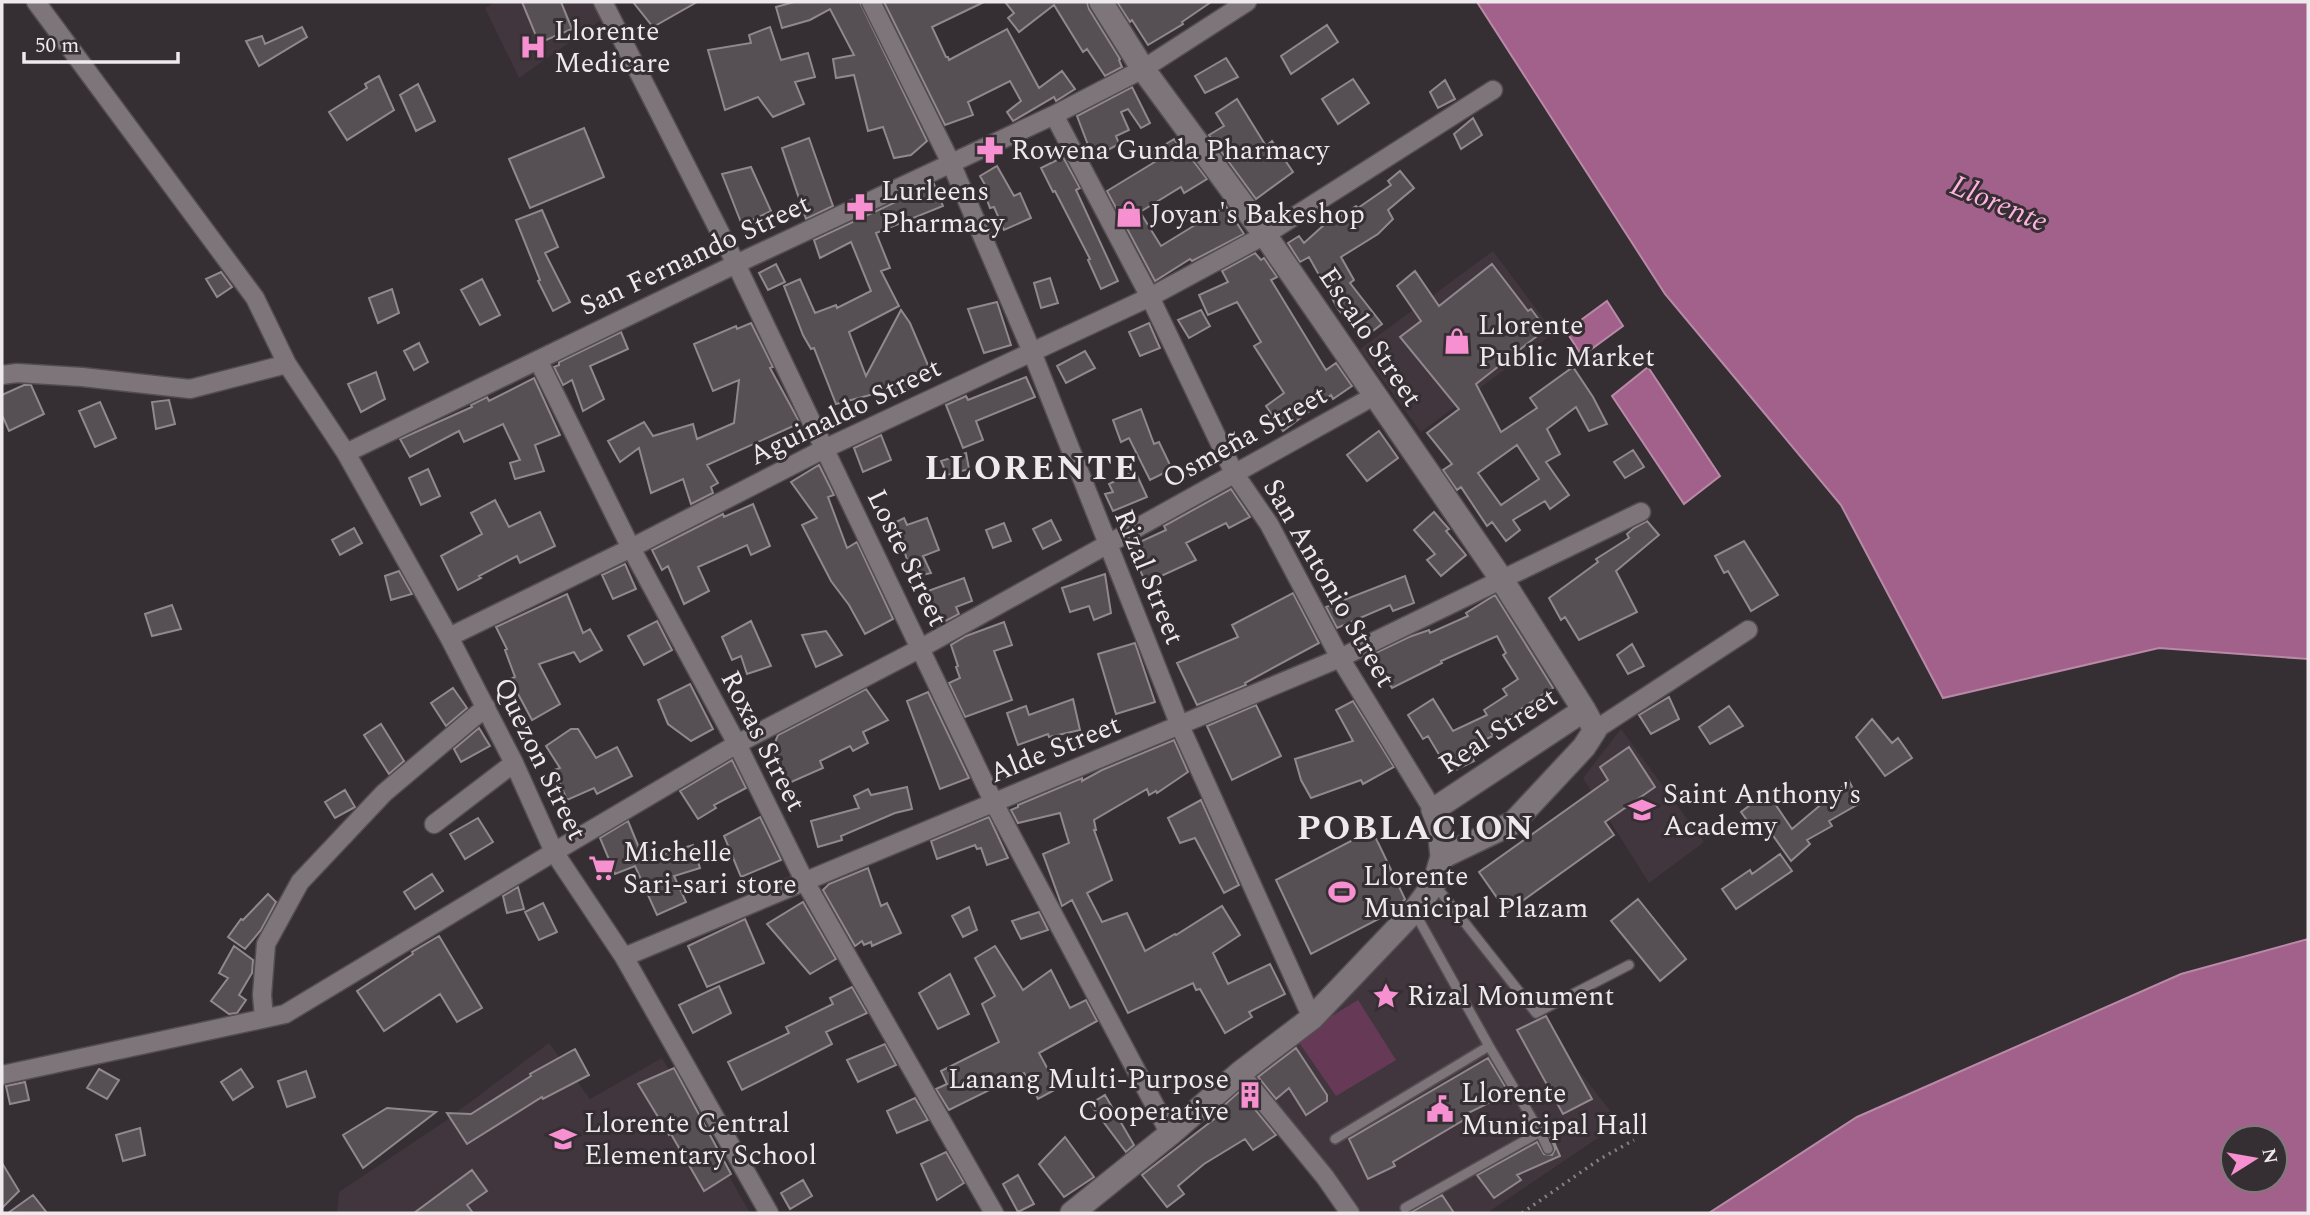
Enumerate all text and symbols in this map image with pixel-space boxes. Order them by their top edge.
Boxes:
place label: Llorente Medicare [554,10,671,85]
scale bar [24,21,178,65]
text: 50 m [35,30,79,62]
hospital icon: Llorente Medicare [518,32,548,62]
place label: Rowena Gunda Pharmacy [1011,129,1331,172]
pharmacy icon: Rowena Gunda Pharmacy [975,135,1005,165]
water label: Llorente [1943,163,2055,245]
place label: Lurleens Pharmacy [881,170,1006,245]
street label: San Fernando Street [572,182,818,327]
pharmacy icon: Lurleens Pharmacy [845,192,875,222]
place label: Joyan's Bakeshop [1150,193,1365,236]
shop icon: Joyan's Bakeshop [1114,199,1144,229]
street label: Escalo Street [1307,258,1433,416]
place label: Llorente Public Market [1478,304,1655,379]
shop icon: Llorente Public Market [1442,326,1472,356]
street label: Aguinaldo Street [741,347,949,477]
street label: Osmeña Street [1155,374,1335,500]
district label: LLORENTE [924,442,1140,495]
street label: San Antonio Street [1252,470,1406,696]
street label: Loste Street [855,482,959,634]
street label: Rizal Street [1102,503,1196,651]
street label: Roxas Street [709,663,817,819]
street label: Quezon Street [482,670,598,848]
street label: Real Street [1430,676,1566,786]
street label: Alde Street [983,703,1127,795]
place label: Saint Anthony's Academy [1663,773,1861,848]
school or university icon: Saint Anthony's Academy [1627,795,1657,825]
district label: POBLACION [1297,802,1535,855]
place label: Michelle Sari-sari store [623,831,797,906]
supermarket icon: Michelle Sari-sari store [587,853,617,883]
place label: Llorente Municipal Plazam [1363,855,1588,930]
sports icon: Llorente Municipal Plazam [1327,877,1357,907]
place label: Rizal Monument [1407,975,1614,1018]
place icon: Rizal Monument [1371,981,1401,1011]
place label: Lanang Multi-Purpose Cooperative [948,1058,1229,1133]
place label: Llorente Municipal Hall [1461,1072,1648,1147]
building icon: Lanang Multi-Purpose Cooperative [1235,1080,1265,1110]
public building icon: Llorente Municipal Hall [1425,1094,1455,1124]
place label: Llorente Central Elementary School [584,1102,817,1177]
school or university icon: Llorente Central Elementary School [548,1124,578,1154]
north arrow [2219,1124,2289,1194]
text: N [2254,1146,2285,1166]

